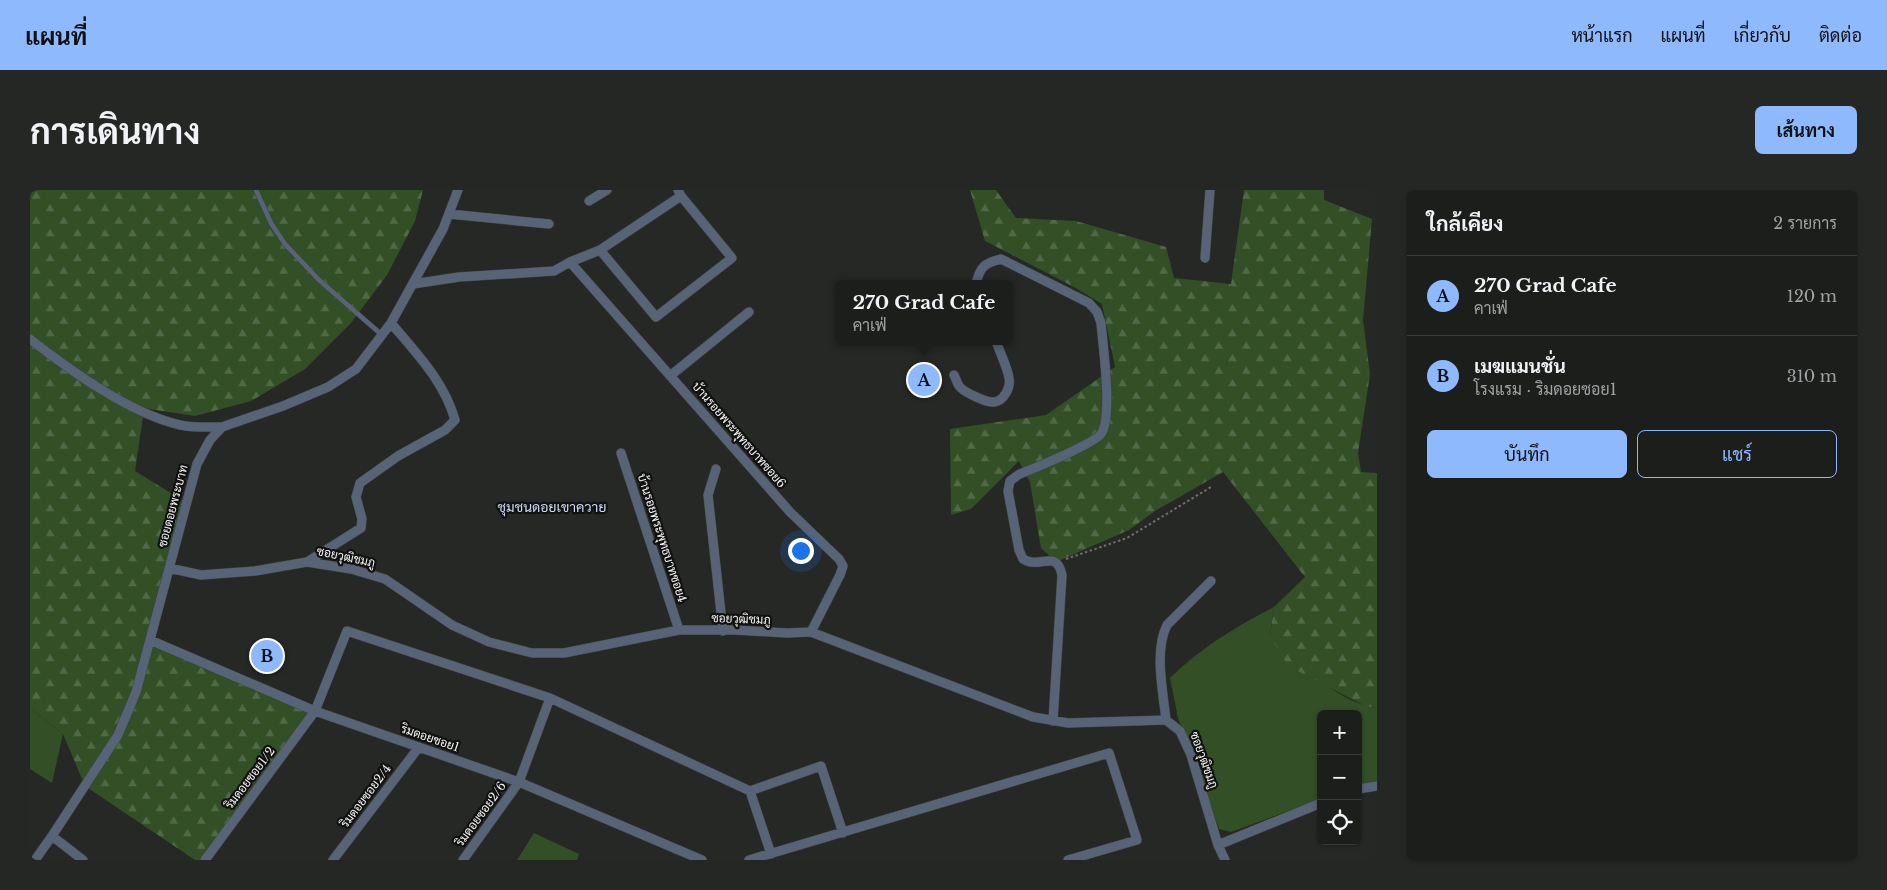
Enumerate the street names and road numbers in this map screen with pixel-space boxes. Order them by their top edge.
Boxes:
street label: บ้านรอยพระพุทธบาทซอย6 [688,379,790,492]
street label: ซอยดอยพระบาท [154,463,191,549]
street label: บ้านรอยพระพุทธบาทซอย4 [633,472,690,605]
street label: ซอยวุฒิชมภู [315,543,377,572]
street label: ซอยวุฒิชมภู [711,610,771,629]
street label: ริมดอยซอย1 [398,720,461,755]
street label: ซอยวุฒิชมภู [1185,729,1222,791]
street label: ริมดอยซอย1/2 [221,744,278,813]
street label: ริมดอยซอย2/4 [336,761,394,831]
street label: ริมดอยซอย2/6 [451,778,509,850]

